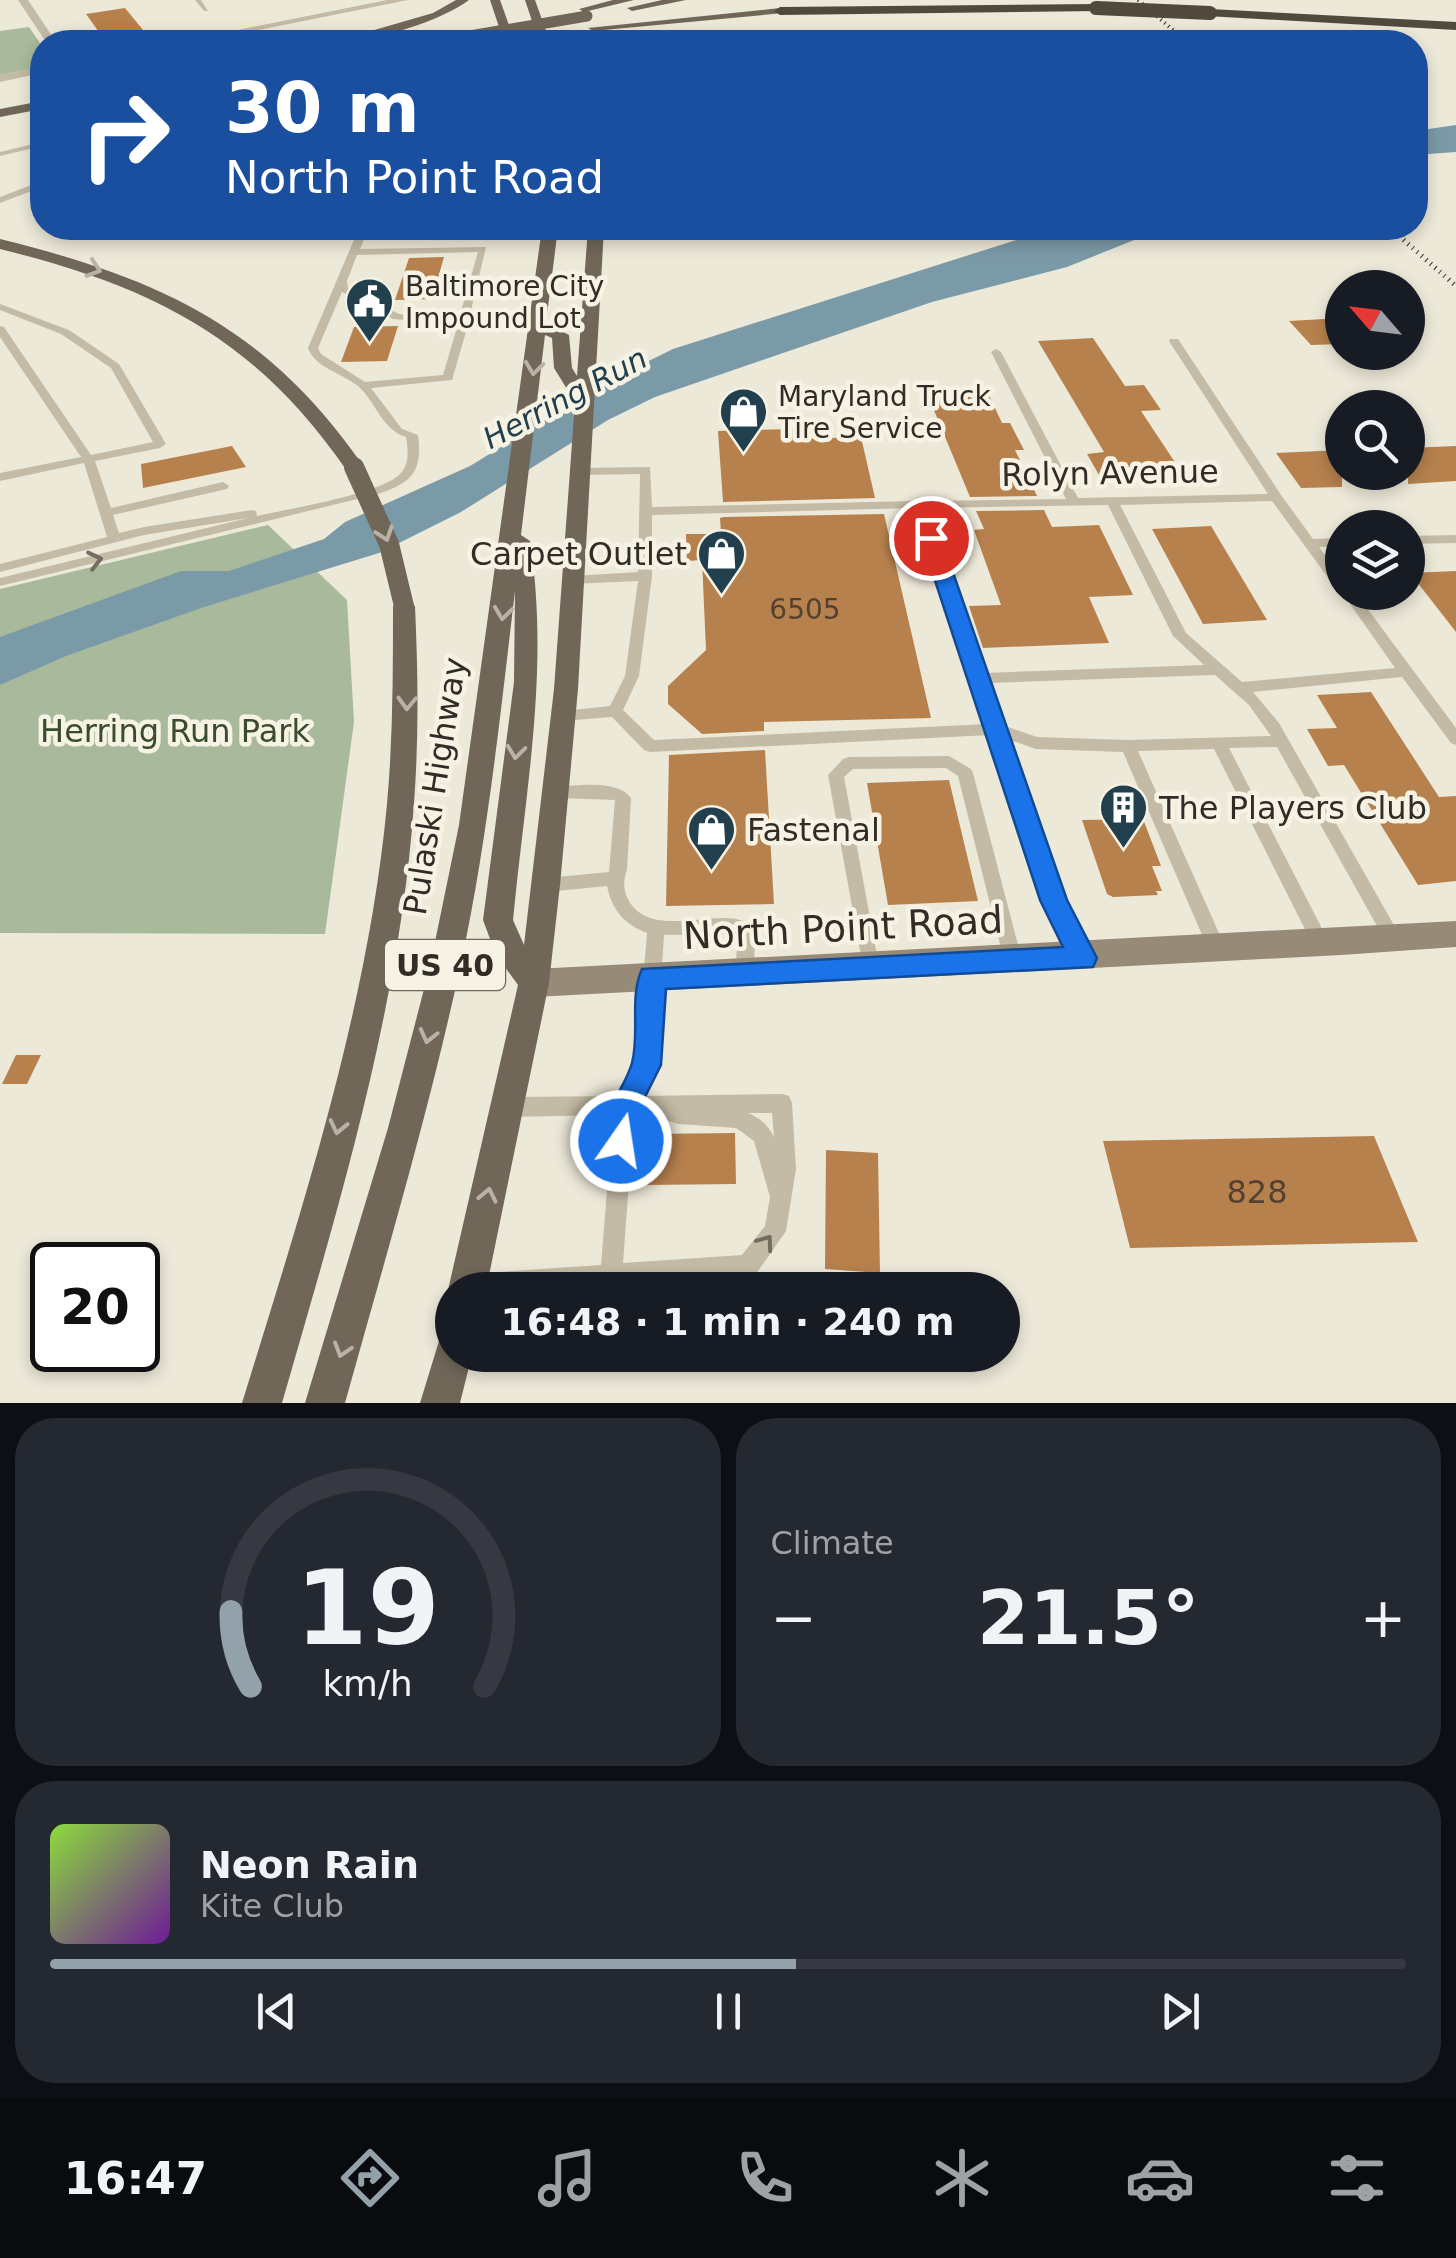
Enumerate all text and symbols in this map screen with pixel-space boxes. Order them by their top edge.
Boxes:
text: 30 m [225,67,420,149]
icon: right [60,70,190,200]
text: North Point Road [225,151,604,204]
one-way arrow [85,258,102,278]
place label: Baltimore City Impound Lot [405,270,604,335]
north arrow [1325,270,1425,370]
map controls [1325,270,1425,610]
public building icon: Baltimore City Impound Lot [344,276,396,344]
water label: Herring Run [477,340,653,456]
one-way arrow [524,360,545,376]
place label: Maryland Truck Tire Service [777,380,991,445]
shop icon: Maryland Truck Tire Service [717,386,769,454]
button: search [1325,390,1425,490]
street label: Rolyn Avenue [1001,452,1219,494]
pin [889,496,974,581]
button: layers [1325,510,1425,610]
icon: arrive [904,511,959,566]
one-way arrow [373,525,393,542]
shop icon: Carpet Outlet [696,528,748,596]
place label: Carpet Outlet [470,535,687,573]
one-way arrow [86,551,103,572]
house number: 6505 [769,593,841,626]
one-way arrow [493,606,514,622]
street label: Pulaski Highway [396,655,474,917]
one-way arrow [396,696,417,712]
park label: Herring Run Park [40,712,310,750]
one-way arrow [506,744,527,760]
building icon: The Players Club [1098,782,1150,850]
place label: The Players Club [1158,789,1427,827]
shop icon: Fastenal [686,804,738,872]
place label: Fastenal [747,811,880,849]
street label: North Point Road [682,898,1004,958]
road number: US 40 [385,940,505,990]
one-way arrow [419,1027,440,1044]
position arrow [569,1089,673,1193]
one-way arrow [329,1118,350,1135]
house number: 828 [1226,1173,1288,1211]
one-way arrow [476,1187,497,1204]
one-way arrow [754,1235,772,1253]
speed limit sign: 20 [30,1242,160,1372]
text: 16:48 · 1 min · 240 m [500,1300,955,1344]
one-way arrow [333,1340,353,1357]
text: Climate [771,1524,894,1562]
text: 19 [295,1547,440,1669]
text: 21.5° [977,1574,1200,1662]
text: − [771,1586,817,1650]
text: + [1360,1586,1406,1650]
text: km/h [323,1663,413,1704]
text: Neon Rain [200,1843,419,1887]
text: Kite Club [200,1887,344,1925]
icon: previous [249,1984,304,2039]
icon: pause [701,1984,756,2039]
icon: next [1153,1984,1208,2039]
icon: directions [335,2143,405,2213]
icon: music [532,2143,602,2213]
icon: phone [730,2143,800,2213]
icon: climate [927,2143,997,2213]
icon: car [1125,2143,1195,2213]
icon: filters [1322,2143,1392,2213]
text: 16:47 [64,2152,207,2205]

